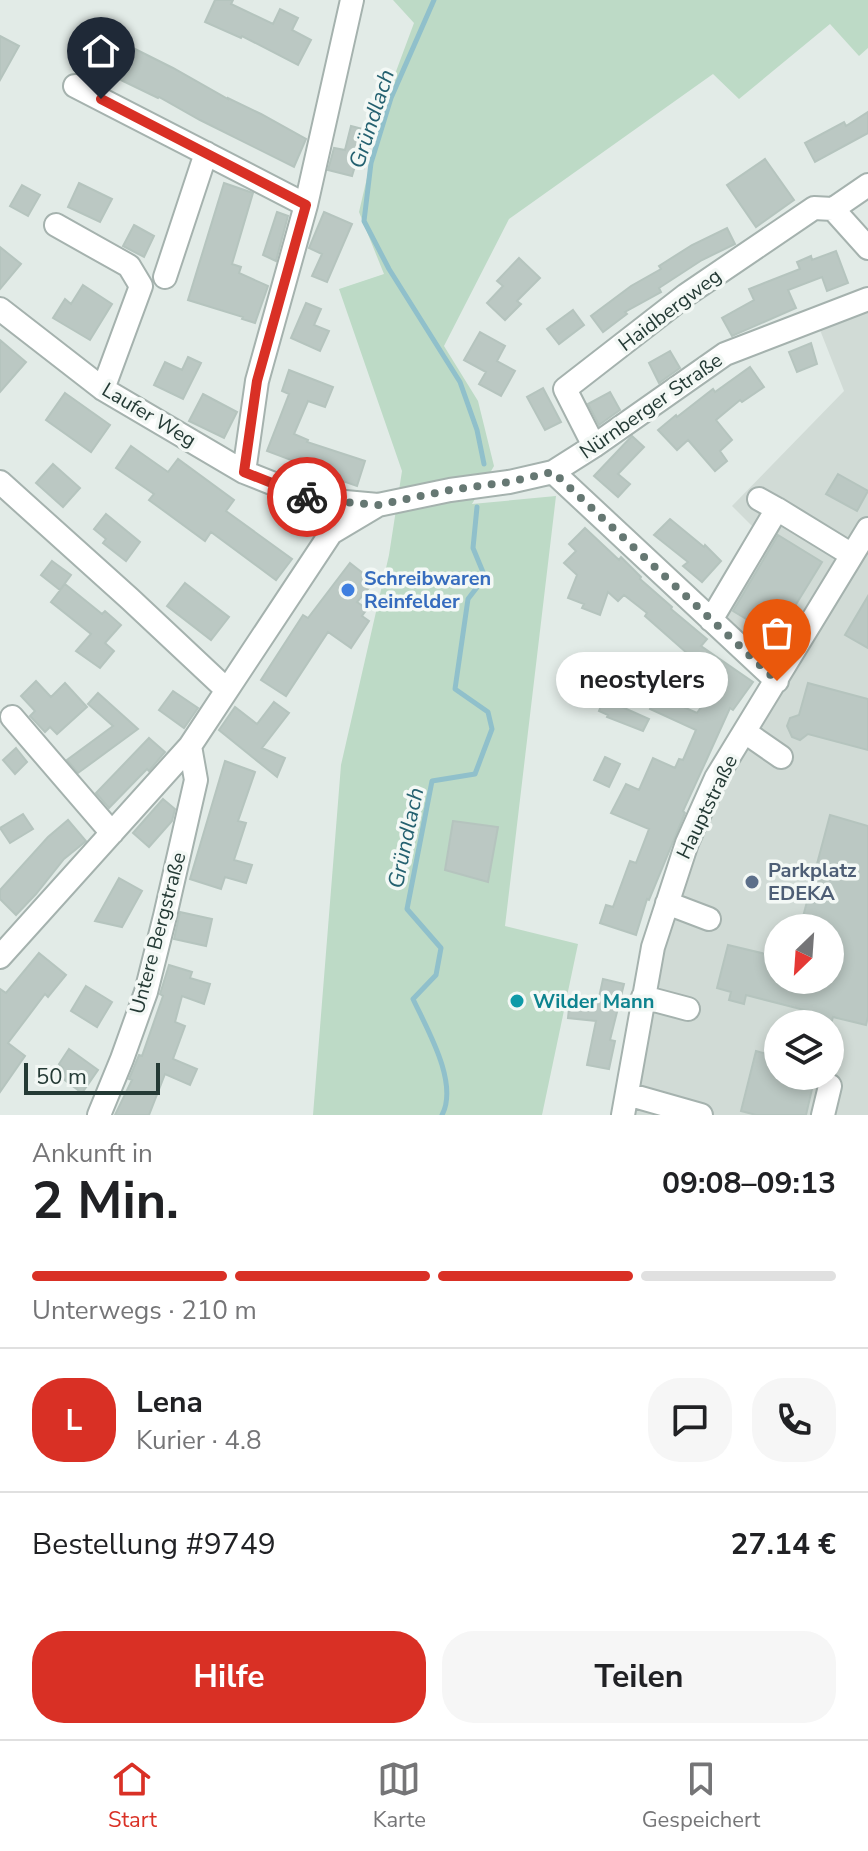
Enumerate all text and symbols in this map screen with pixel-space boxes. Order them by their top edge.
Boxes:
pin [67,17,135,99]
icon: home [79,29,123,73]
water label: Gründlach [342,66,402,172]
street label: Haidbergweg [613,262,727,358]
street label: Nürnberger Straße [574,347,728,465]
street label: Laufer Weg [97,376,201,454]
courier [267,457,347,537]
icon: bike [285,475,329,519]
place label: Schreibwaren Reinfelder [364,565,491,615]
marker: Schreibwaren Reinfelder [339,581,357,599]
pin [743,599,811,681]
icon: bag [755,611,799,655]
callout: neostylers [557,653,729,709]
text: neostylers [579,662,705,697]
street label: Hauptstraße [670,750,744,864]
water label: Gründlach [381,785,431,891]
street label: Untere Bergstraße [123,849,193,1017]
place label: Parkplatz EDEKA [768,857,857,907]
marker: Parkplatz EDEKA [743,873,761,891]
north arrow [764,914,844,994]
map controls [764,914,844,1090]
place label: Wilder Mann [533,988,654,1015]
marker: Wilder Mann [508,992,526,1010]
button: layers [764,1010,844,1090]
scale bar [24,1059,160,1095]
text: 50 m [36,1062,87,1092]
text: Ankunft in [32,1136,153,1171]
text: 09:08–09:13 [662,1163,836,1204]
text: 2 Min. [32,1165,179,1236]
text: Unterwegs · 210 m [32,1293,257,1328]
button: chat [648,1378,732,1462]
button: phone [752,1378,836,1462]
text: Lena [136,1382,203,1423]
text: L [66,1400,82,1441]
text: Kurier · 4.8 [136,1423,261,1458]
text: Bestellung #9749 [32,1524,276,1565]
text: 27.14 € [730,1524,836,1565]
button: Hilfe [32,1631,426,1723]
button: Teilen [442,1631,836,1723]
tab: Start [108,1757,157,1835]
tab: Karte [373,1757,426,1835]
tab: Gespeichert [642,1757,760,1835]

